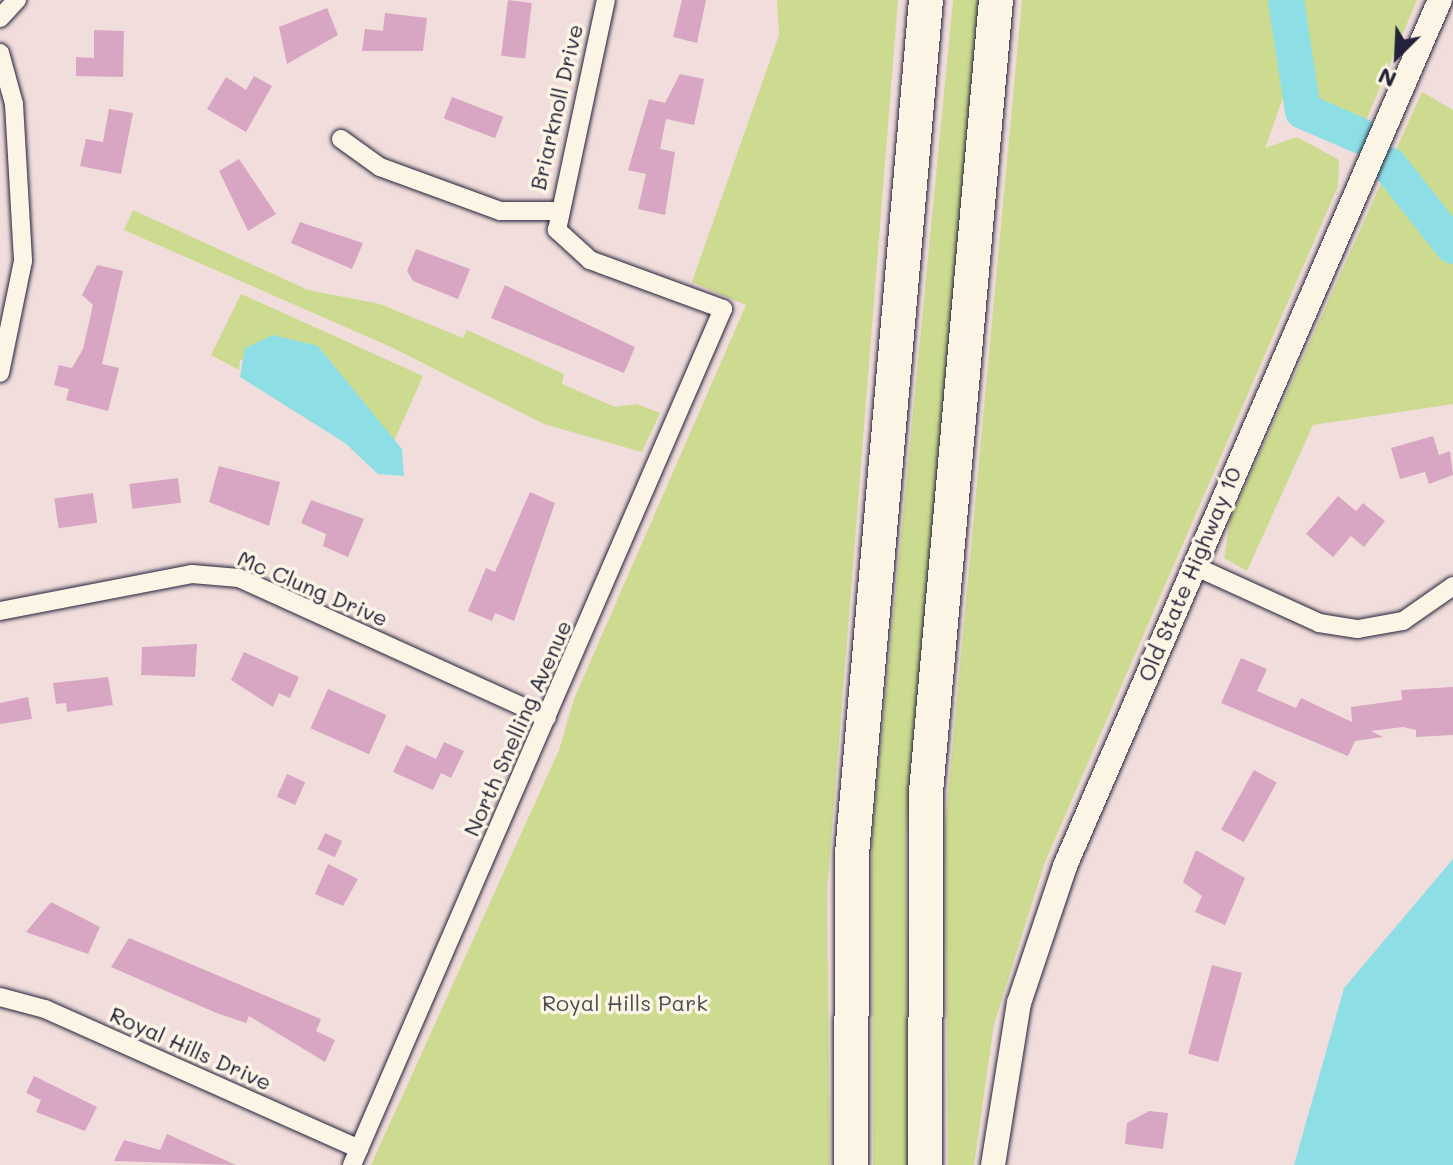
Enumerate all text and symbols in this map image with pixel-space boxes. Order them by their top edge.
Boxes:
north arrow [1357,16,1437,96]
street label: Briarknoll Drive [524,22,588,192]
text: N [1374,62,1401,95]
street label: Old State Highway 10 [1132,463,1246,685]
street label: Mc Clung Drive [234,544,392,632]
street label: North Snelling Avenue [457,616,577,840]
park label: Royal Hills Park [542,990,708,1016]
street label: Royal Hills Drive [106,1001,276,1095]

